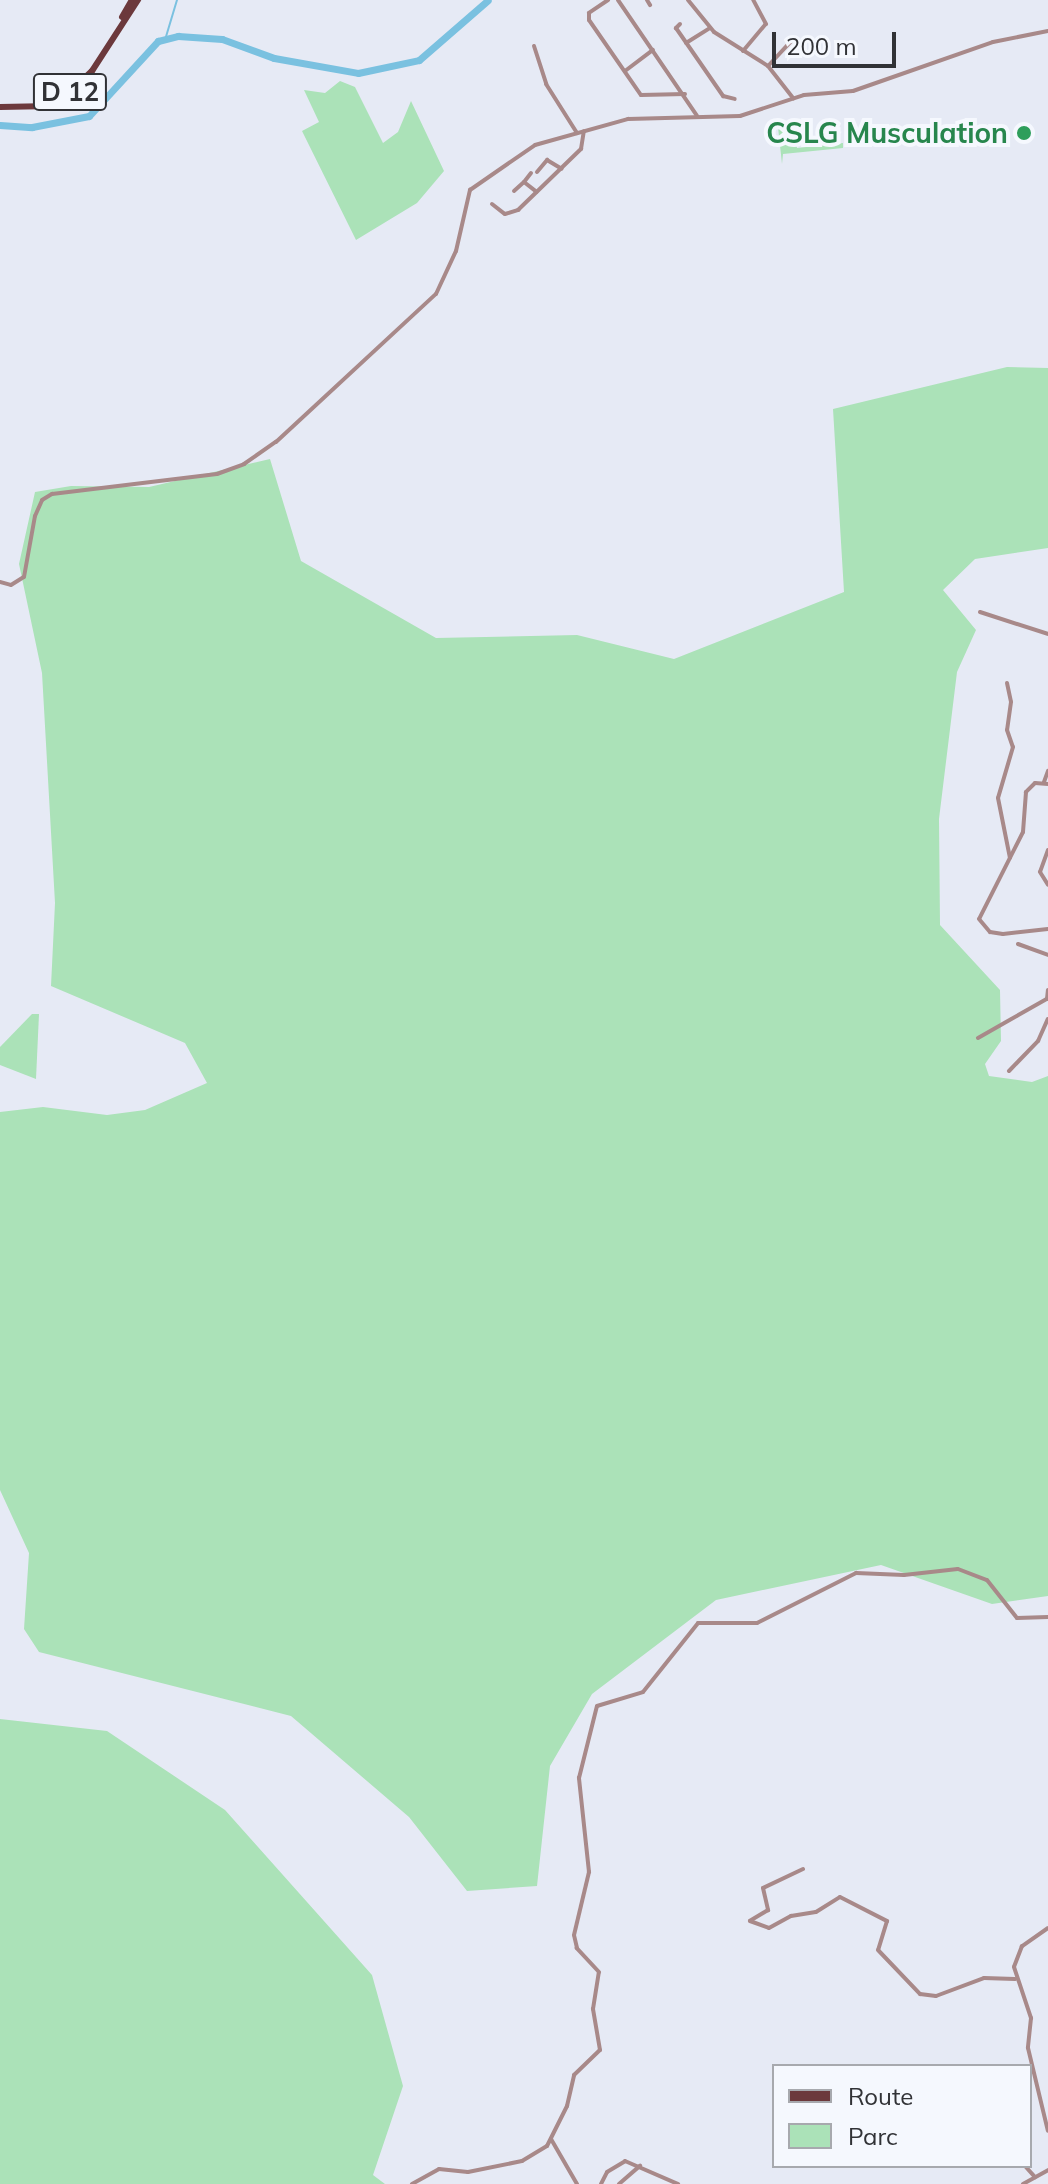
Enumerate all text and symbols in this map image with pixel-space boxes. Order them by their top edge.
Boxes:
scale bar [776,16,900,66]
text: 200 m [786,31,857,61]
road number: D 12 [32,70,108,114]
place label: CSLG Musculation [766,116,1008,150]
marker: CSLG Musculation [1015,124,1033,142]
legend [772,2064,1032,2168]
text: Route [848,2081,913,2111]
text: Parc [848,2121,898,2151]

